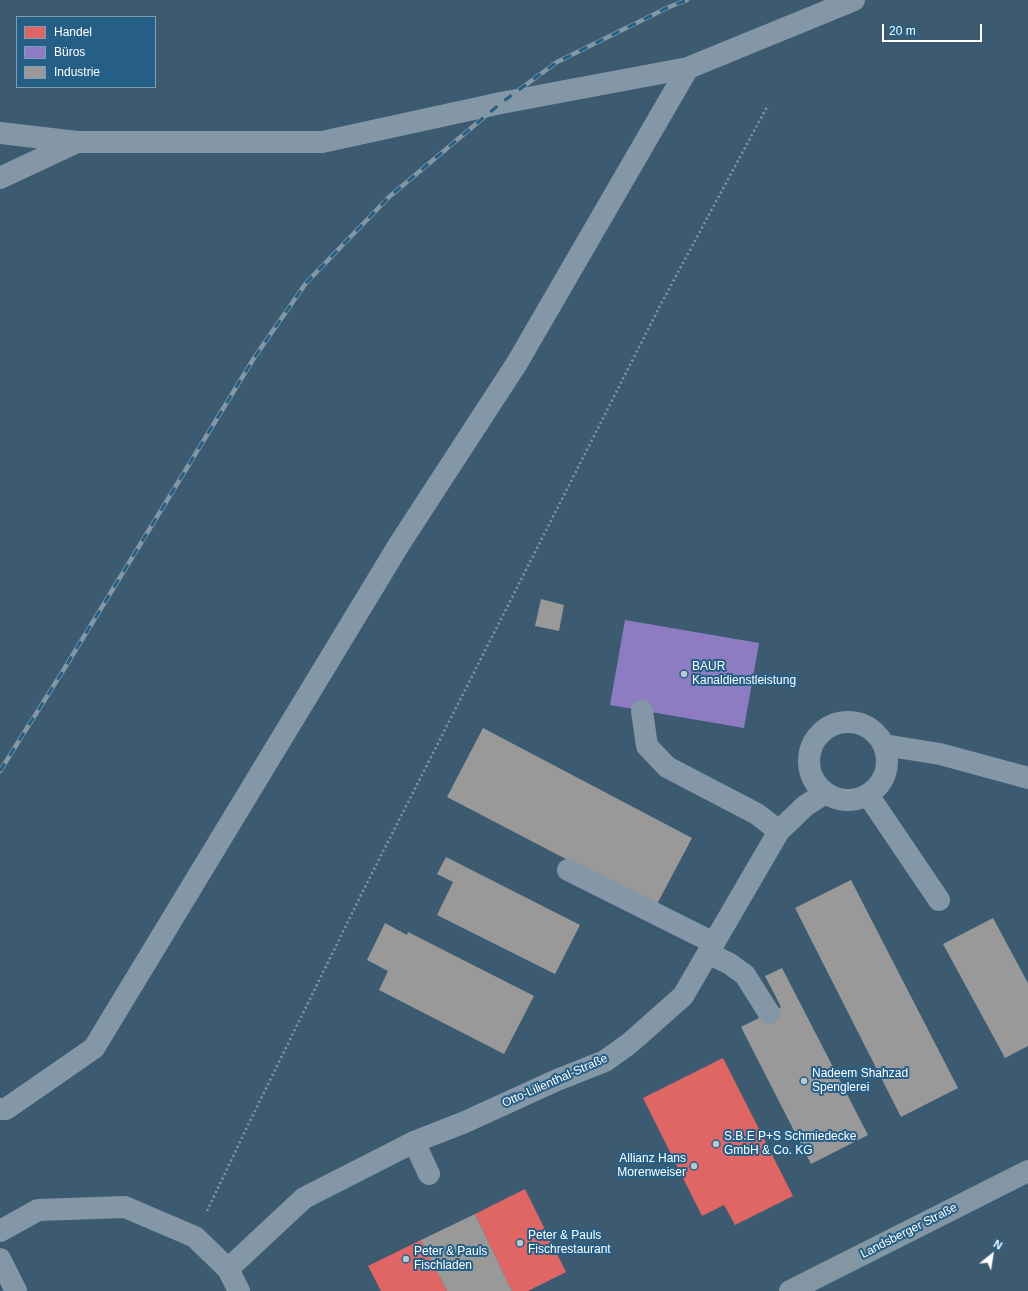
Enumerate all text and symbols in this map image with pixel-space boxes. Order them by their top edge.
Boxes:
legend [16,16,156,88]
scale bar [884,16,984,42]
text: 20 m [889,24,916,38]
text: Handel [54,25,92,39]
text: Büros [54,45,85,59]
text: Industrie [54,65,100,79]
place label: BAUR Kanaldienstleistung [692,660,796,688]
marker: BAUR Kanaldienstleistung [679,669,689,679]
street label: Otto-Lilienthal-Straße [500,1051,610,1111]
place label: Nadeem Shahzad Spenglerei [812,1067,908,1095]
marker: Nadeem Shahzad Spenglerei [799,1076,809,1086]
place label: S.B.E P+S Schmiedecke GmbH & Co. KG [724,1130,856,1158]
marker: S.B.E P+S Schmiedecke GmbH & Co. KG [711,1139,721,1149]
place label: Allianz Hans Morenweiser [617,1152,686,1180]
marker: Allianz Hans Morenweiser [689,1161,699,1171]
street label: Landsberger Straße [858,1200,960,1262]
place label: Peter & Pauls Fischrestaurant [528,1229,611,1257]
north arrow [972,1235,1012,1275]
text: N [992,1237,1004,1252]
marker: Peter & Pauls Fischrestaurant [515,1238,525,1248]
place label: Peter & Pauls Fischladen [414,1245,487,1273]
marker: Peter & Pauls Fischladen [401,1254,411,1264]

